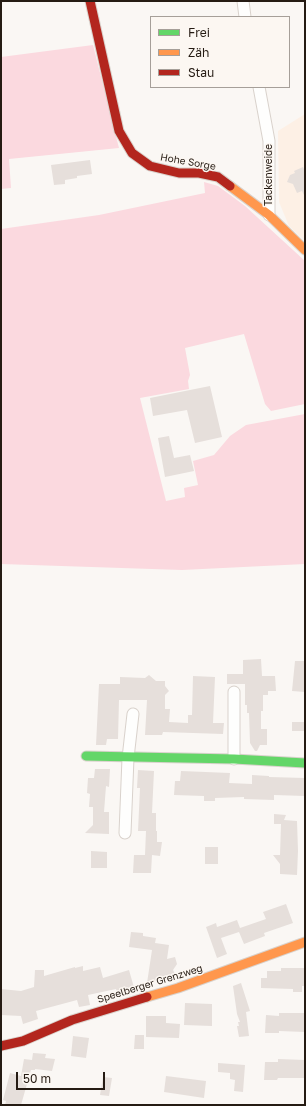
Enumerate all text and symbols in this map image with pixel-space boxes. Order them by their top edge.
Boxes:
legend [150,16,290,88]
text: Frei [188,25,210,40]
text: Zäh [188,45,209,60]
text: Stau [188,65,214,80]
street label: Tackenweide [263,144,275,206]
street label: Hohe Sorge [159,151,217,173]
street label: Speelberger Grenzweg [96,962,204,1006]
scale bar [18,1064,107,1090]
text: 50 m [23,1071,51,1086]

